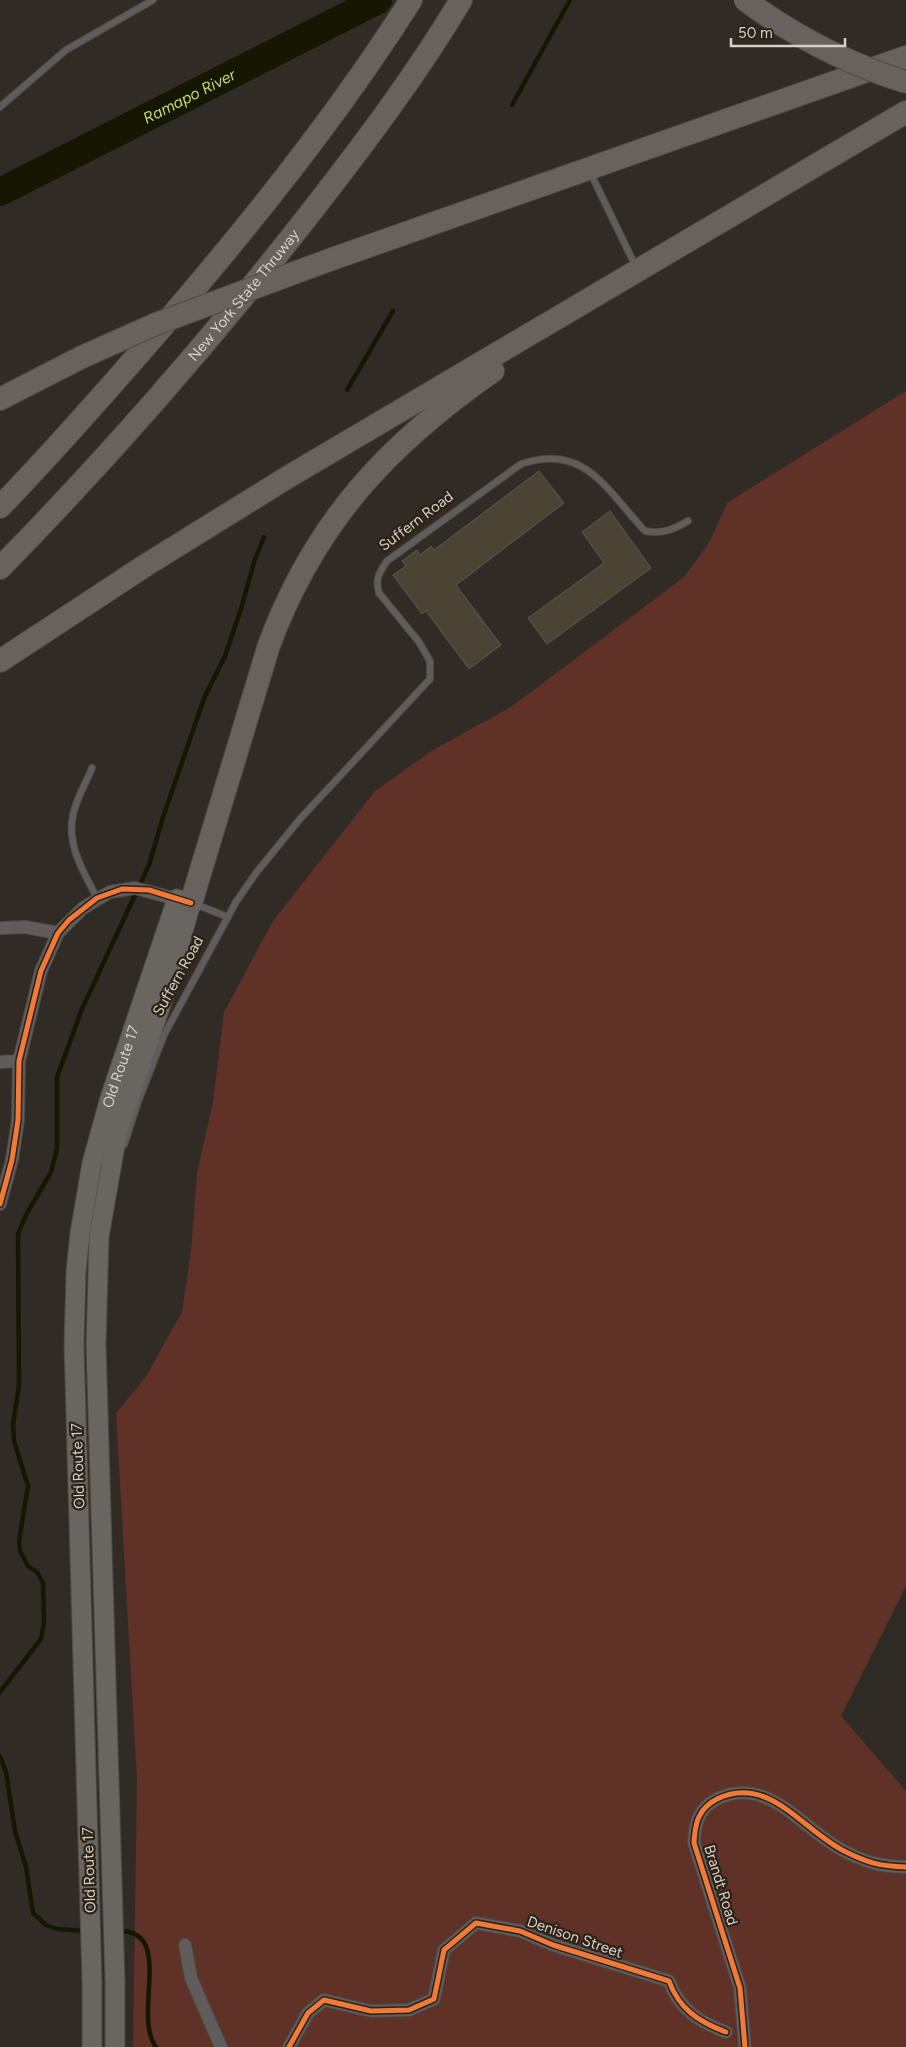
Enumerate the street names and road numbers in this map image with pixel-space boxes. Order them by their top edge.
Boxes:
street label: New York State Thruway [184,226,303,365]
street label: Suffern Road [375,487,457,555]
street label: Suffern Road [149,933,207,1019]
street label: Old Route 17 [99,1023,143,1110]
street label: Old Route 17 [68,1423,88,1509]
street label: Old Route 17 [79,1827,99,1913]
street label: Brandt Road [700,1843,742,1927]
street label: Denison Street [525,1912,626,1962]

